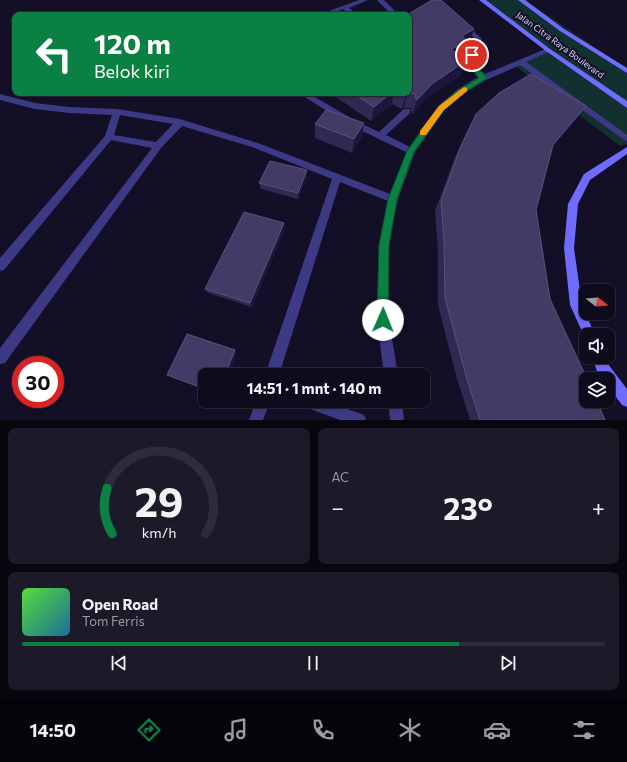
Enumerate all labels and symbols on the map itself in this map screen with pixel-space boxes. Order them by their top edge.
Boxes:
street label: Jalan Citra Raya Boulevard [514,9,606,80]
pin [455,38,489,72]
north arrow [579,284,615,320]
position arrow [362,299,404,341]
speed limit sign: 30 [12,356,64,408]

